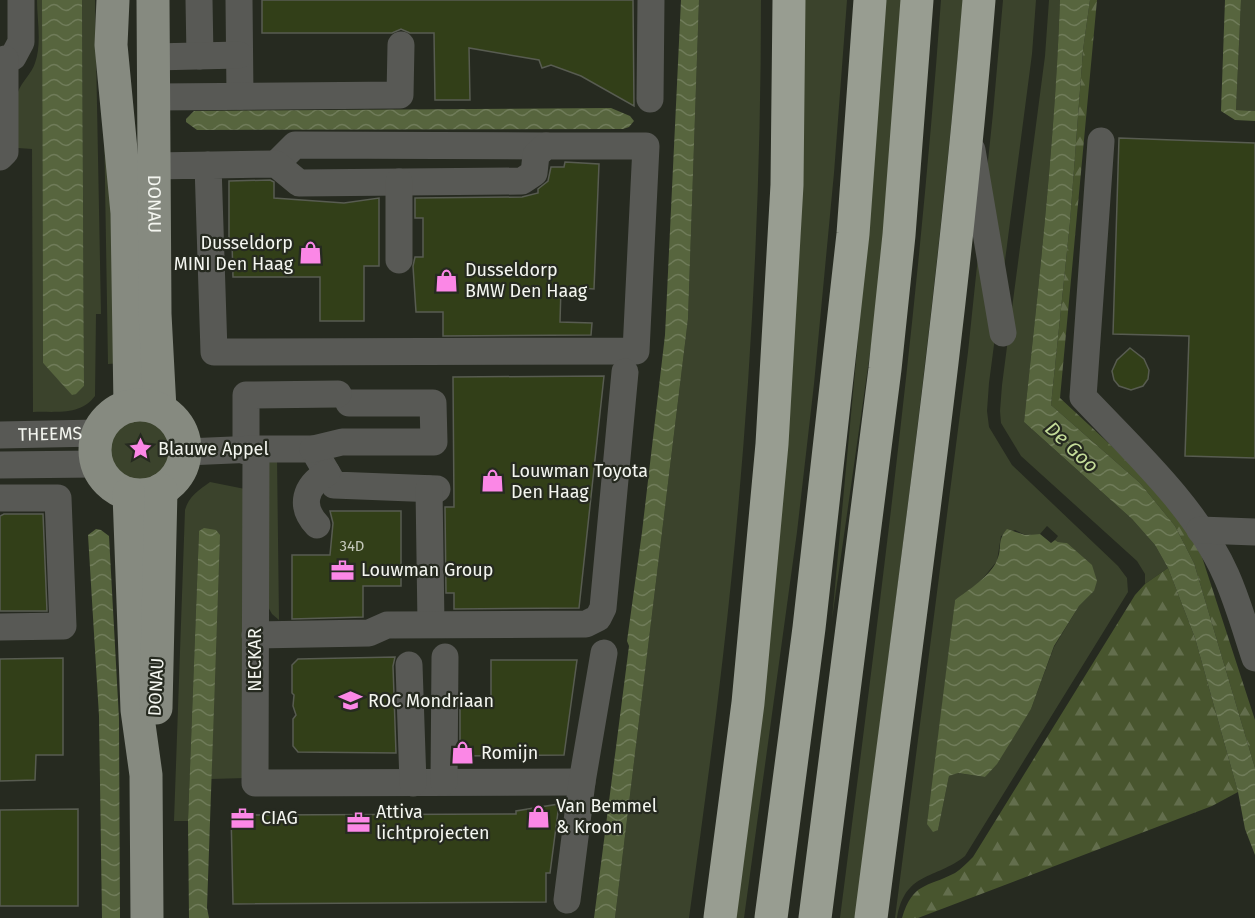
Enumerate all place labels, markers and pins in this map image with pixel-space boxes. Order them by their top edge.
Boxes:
place label: Dusseldorp MINI Den Haag [174,232,294,275]
shop icon: Dusseldorp MINI Den Haag [298,240,324,266]
place label: Dusseldorp BMW Den Haag [465,259,588,302]
shop icon: Dusseldorp BMW Den Haag [434,267,460,293]
place icon: Blauwe Appel [127,436,153,462]
place label: Blauwe Appel [158,438,269,460]
place label: Louwman Toyota Den Haag [511,460,648,503]
shop icon: Louwman Toyota Den Haag [480,468,506,494]
office icon: Louwman Group [330,557,356,583]
place label: Louwman Group [361,559,493,581]
school or university icon: ROC Mondriaan [337,688,363,714]
place label: ROC Mondriaan [368,690,494,712]
shop icon: Romijn [450,740,476,766]
place label: Romijn [481,742,538,764]
place label: Van Bemmel & Kroon [556,795,657,838]
place label: Attiva lichtprojecten [376,801,490,844]
shop icon: Van Bemmel & Kroon [525,803,551,829]
office icon: CIAG [230,805,256,831]
place label: CIAG [261,807,298,829]
office icon: Attiva lichtprojecten [345,809,371,835]

